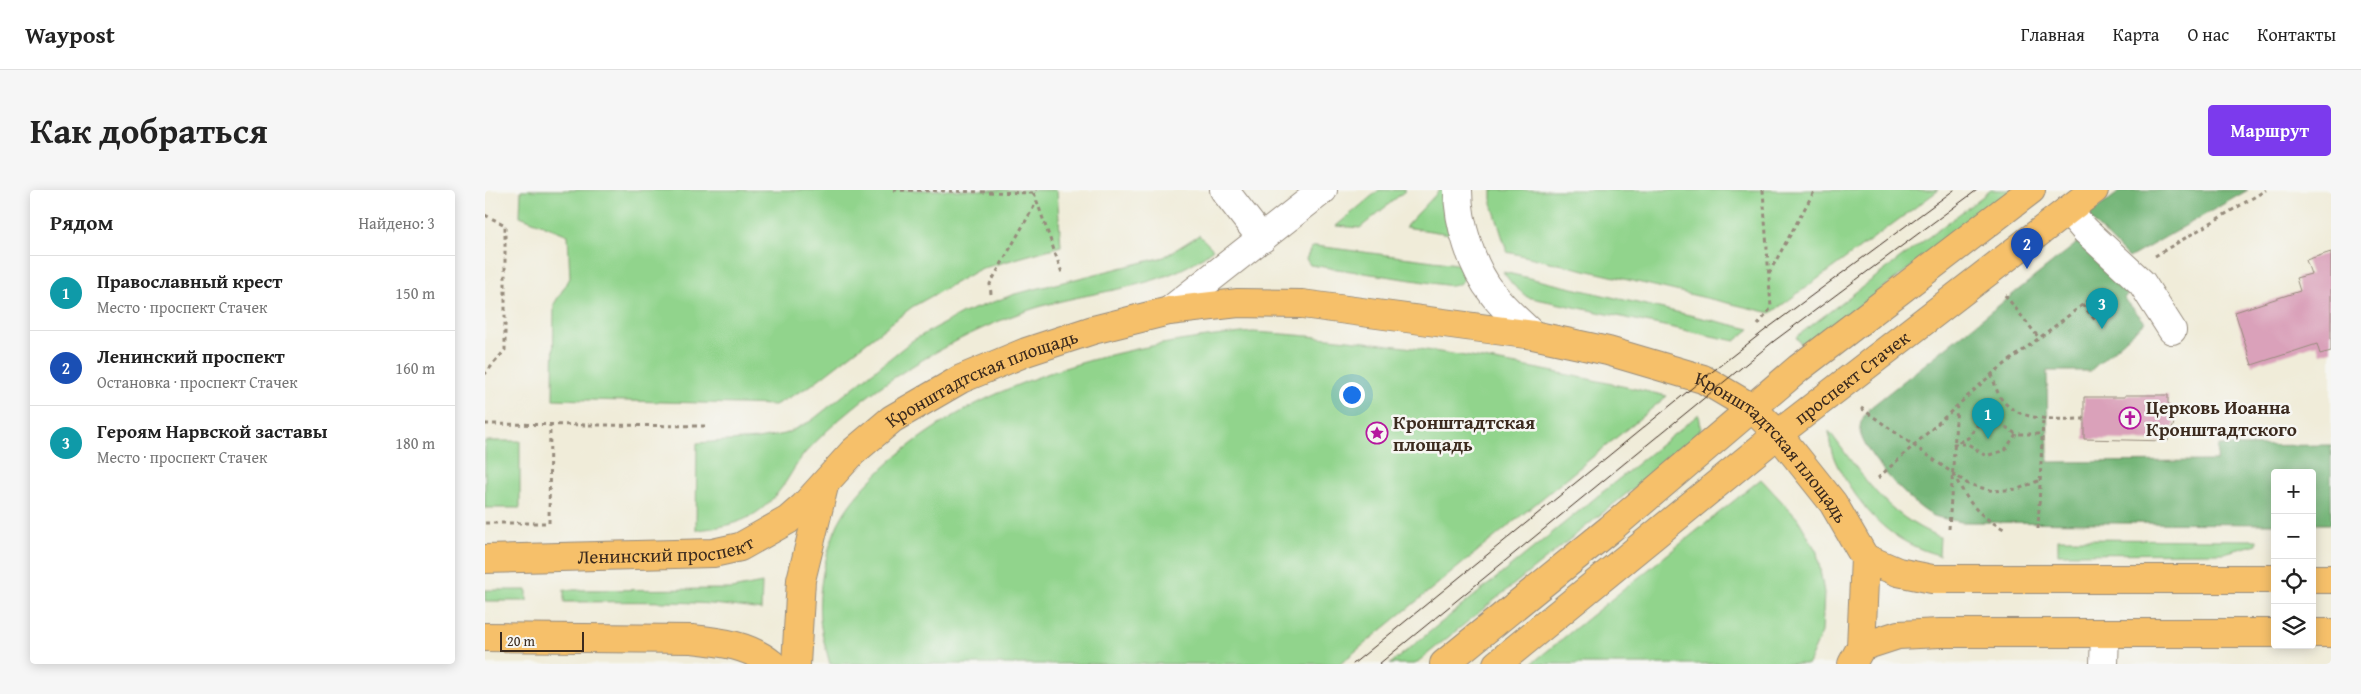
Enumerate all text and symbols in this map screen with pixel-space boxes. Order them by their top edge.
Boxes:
text: Waypost [25,17,115,52]
text: Главная [2021,21,2085,48]
text: Карта [2113,21,2159,48]
text: О нас [2187,21,2229,48]
text: Контакты [2257,21,2336,48]
text: Как добраться [30,105,268,156]
button: Маршрут [2208,105,2331,156]
text: Рядом [50,207,113,238]
text: Найдено: 3 [358,211,435,235]
pin: 2 [2011,228,2043,269]
text: Православный крест [97,267,282,295]
text: 1 [62,281,70,305]
text: 150 m [395,281,435,305]
pin: 3 [2086,288,2118,329]
text: Место · проспект Стачек [97,295,267,319]
street label: Кронштадтская площадь [878,322,1081,434]
street label: проспект Стачек [1788,323,1915,431]
text: Ленинский проспект [97,342,285,370]
text: 2 [62,356,70,380]
text: 160 m [395,356,435,380]
street label: Кронштадтская площадь [1692,363,1856,528]
text: Остановка · проспект Стачек [97,370,298,394]
your location [1339,382,1365,408]
place label: Церковь Иоанна Кронштадтского [2146,393,2297,443]
pin: 1 [1972,398,2004,439]
church icon: Церковь Иоанна Кронштадтского [2118,406,2142,430]
place label: Кронштадтская площадь [1393,408,1535,458]
text: Героям Нарвской заставы [97,417,327,445]
place icon: Кронштадтская площадь [1365,421,1389,445]
text: 3 [62,431,70,455]
text: 180 m [395,431,435,455]
text: Место · проспект Стачек [97,445,267,469]
map controls [2271,469,2316,649]
button: + [2271,469,2316,514]
button: − [2271,514,2316,559]
street label: Ленинский проспект [577,528,760,571]
button: locate [2271,559,2316,604]
button: layers [2271,604,2316,649]
scale bar [500,629,584,652]
text: 20 m [507,631,535,651]

